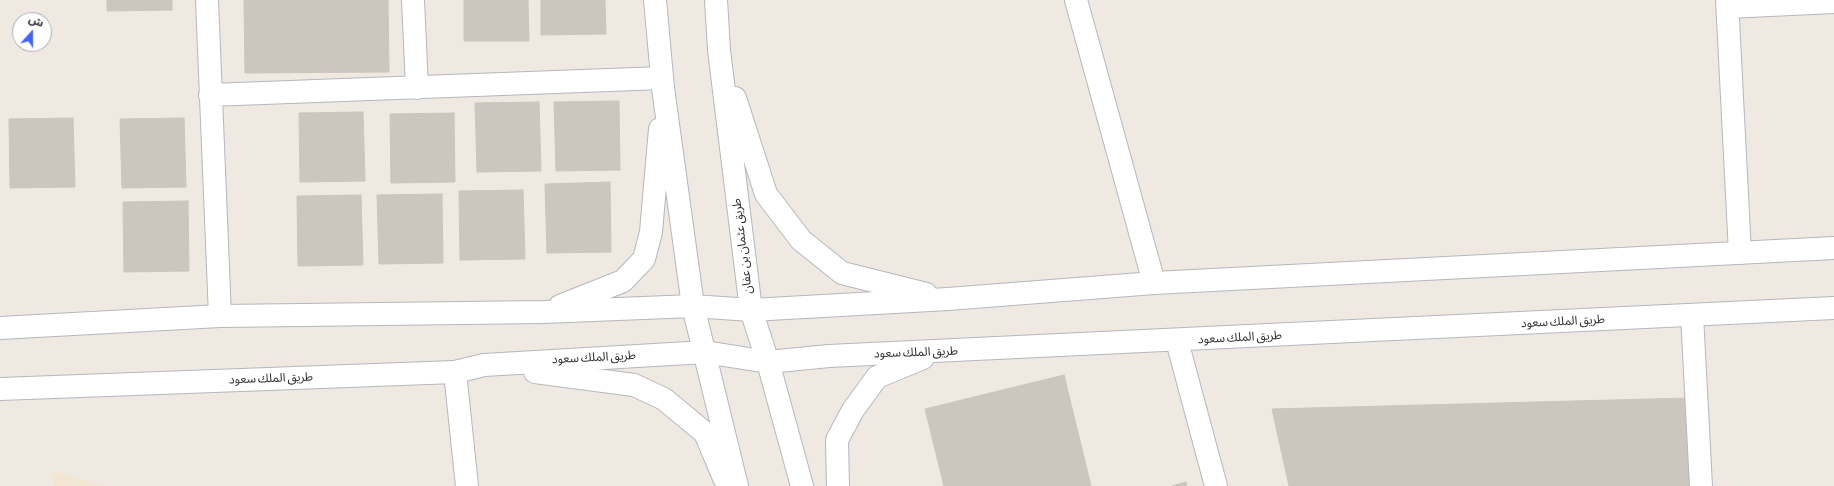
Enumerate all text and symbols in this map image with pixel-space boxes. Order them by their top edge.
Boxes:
north arrow [12,12,52,52]
text: ش [27,12,45,30]
street label: طريق عثمان بن عفان [730,197,756,295]
street label: طريق الملك سعود [1521,313,1605,331]
street label: طريق الملك سعود [1198,329,1282,347]
street label: طريق الملك سعود [874,344,958,362]
street label: طريق الملك سعود [552,349,636,367]
street label: طريق الملك سعود [229,370,313,388]

